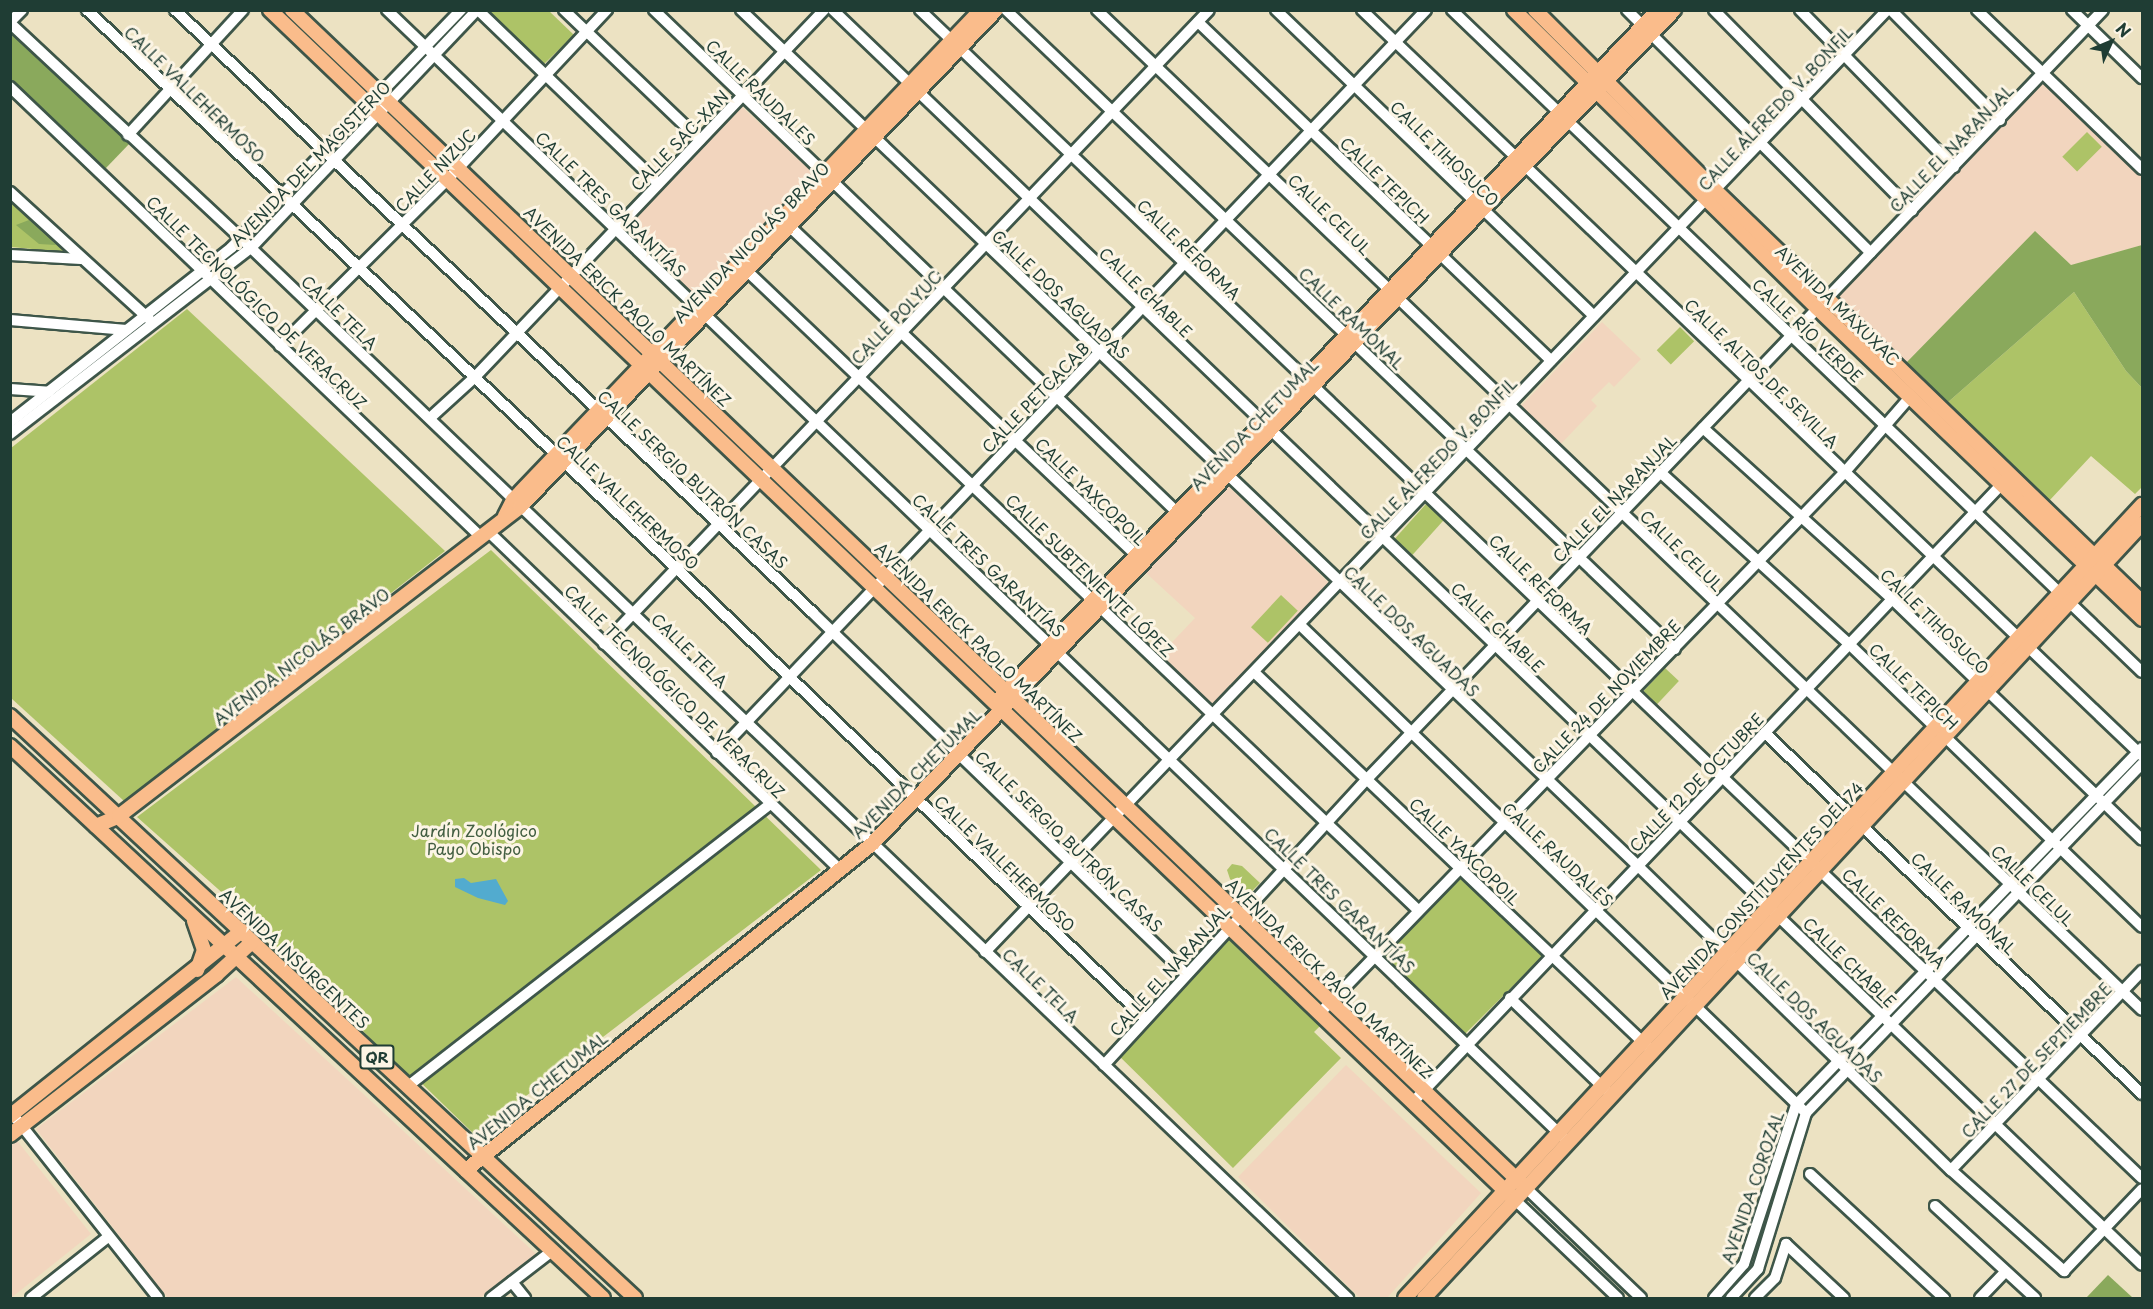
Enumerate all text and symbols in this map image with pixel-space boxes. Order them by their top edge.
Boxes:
north arrow [2081,12,2141,72]
text: N [2111,17,2137,42]
street label: CALLE VALLEHERMOSO [120,21,270,167]
street label: CALLE ALFREDO V. BONFIL [1693,21,1857,195]
street label: CALLE RAUDALES [701,34,821,150]
street label: AVENIDA DEL MAGISTERIO [226,77,394,249]
street label: CALLE EL NARANJAL [1884,79,2018,217]
street label: CALLE SAC-XAN [626,85,732,195]
street label: CALLE TIHOSUCO [1386,96,1504,210]
street label: CALLE NIZUC [390,124,480,216]
street label: CALLE TRES GARANTÍAS [531,126,691,282]
street label: CALLE TEPICH [1336,132,1434,228]
street label: AVENIDA NICOLÁS BRAVO [670,158,832,326]
street label: CALLE CELUL [1284,169,1376,259]
street label: CALLE TECNOLÓGICO DE VERACRUZ [142,190,372,414]
street label: CALLE REFORMA [1133,194,1245,304]
street label: AVENIDA ERICK PAOLO MARTÍNEZ [521,202,735,410]
street label: CALLE DOS AGUADAS [988,225,1134,363]
street label: AVENIDA MAXUXAC [1773,241,1903,369]
street label: CALLE CHABLE [1095,242,1197,342]
street label: CALLE RAMONAL [1294,262,1410,374]
street label: CALLE POLYUC [846,266,946,368]
street label: CALLE TELA [298,271,382,353]
street label: CALLE RÍO VERDE [1748,273,1868,387]
street label: CALLE ALTOS DE SEVILLA [1680,294,1844,452]
street label: CALLE PETCACAB [977,337,1093,457]
street label: AVENIDA CHETUMAL [1187,355,1321,493]
street label: CALLE ALFREDO V. BONFIL [1355,372,1521,544]
street label: CALLE SERGIO BUTRÓN CASAS [592,384,794,574]
street label: CALLE EL NARANJAL [1547,429,1681,567]
street label: CALLE VALLEHERMOSO [552,430,704,574]
street label: CALLE YAXCOPOIL [1031,433,1151,549]
street label: CALLE TRES GARANTÍAS [908,488,1070,642]
street label: CALLE SUBTENIENTE LÓPEZ [1001,489,1179,661]
street label: CALLE CELUL [1636,505,1728,595]
street label: CALLE REFORMA [1485,529,1597,639]
street label: AVENIDA ERICK PAOLO MARTÍNEZ [872,538,1086,746]
street label: CALLE DOS AGUADAS [1340,561,1484,701]
street label: CALLE TIHOSUCO [1876,564,1994,678]
street label: CALLE CHABLE [1447,577,1549,677]
street label: CALLE TECNOLÓGICO DE VERACRUZ [560,579,790,803]
street label: AVENIDA NICOLÁS BRAVO [210,584,392,728]
street label: CALLE TELA [648,609,732,691]
street label: CALLE 24 DE NOVIEMBRE [1526,614,1686,778]
street label: CALLE TEPICH [1865,638,1963,734]
street label: AVENIDA CHETUMAL [848,705,984,841]
street label: CALLE 12 DE OCTUBRE [1624,707,1768,857]
street label: CALLE SERGIO BUTRÓN CASAS [970,745,1168,937]
street label: AVENIDA CONSTITUYENTES DEL 74 [1655,778,1867,1002]
street label: CALLE VALLEHERMOSO [930,790,1080,936]
street label: CALLE YAXCOPOIL [1405,793,1525,909]
street label: CALLE RAUDALES [1497,796,1619,912]
park label: Jardín Zoológico Payo Obispo [411,820,537,858]
street label: CALLE TRES GARANTÍAS [1260,822,1420,978]
street label: CALLE CELUL [1987,840,2079,930]
street label: CALLE RAMONAL [1906,847,2022,959]
street label: CALLE REFORMA [1838,863,1950,973]
street label: AVENIDA ERICK PAOLO MARTÍNEZ [1223,874,1437,1082]
street label: AVENIDA INSURGENTES [217,884,373,1032]
street label: CALLE EL NARANJAL [1104,899,1234,1041]
street label: CALLE CHABLE [1799,912,1901,1012]
street label: CALLE TELA [999,944,1083,1026]
street label: CALLE DOS AGUADAS [1743,947,1887,1087]
street label: CALLE 27 DE SEPTIEMBRE [1955,977,2117,1143]
street label: AVENIDA CHETUMAL [464,1028,610,1152]
road number: QR [359,1045,395,1069]
street label: AVENIDA COROZAL [1717,1109,1787,1265]

